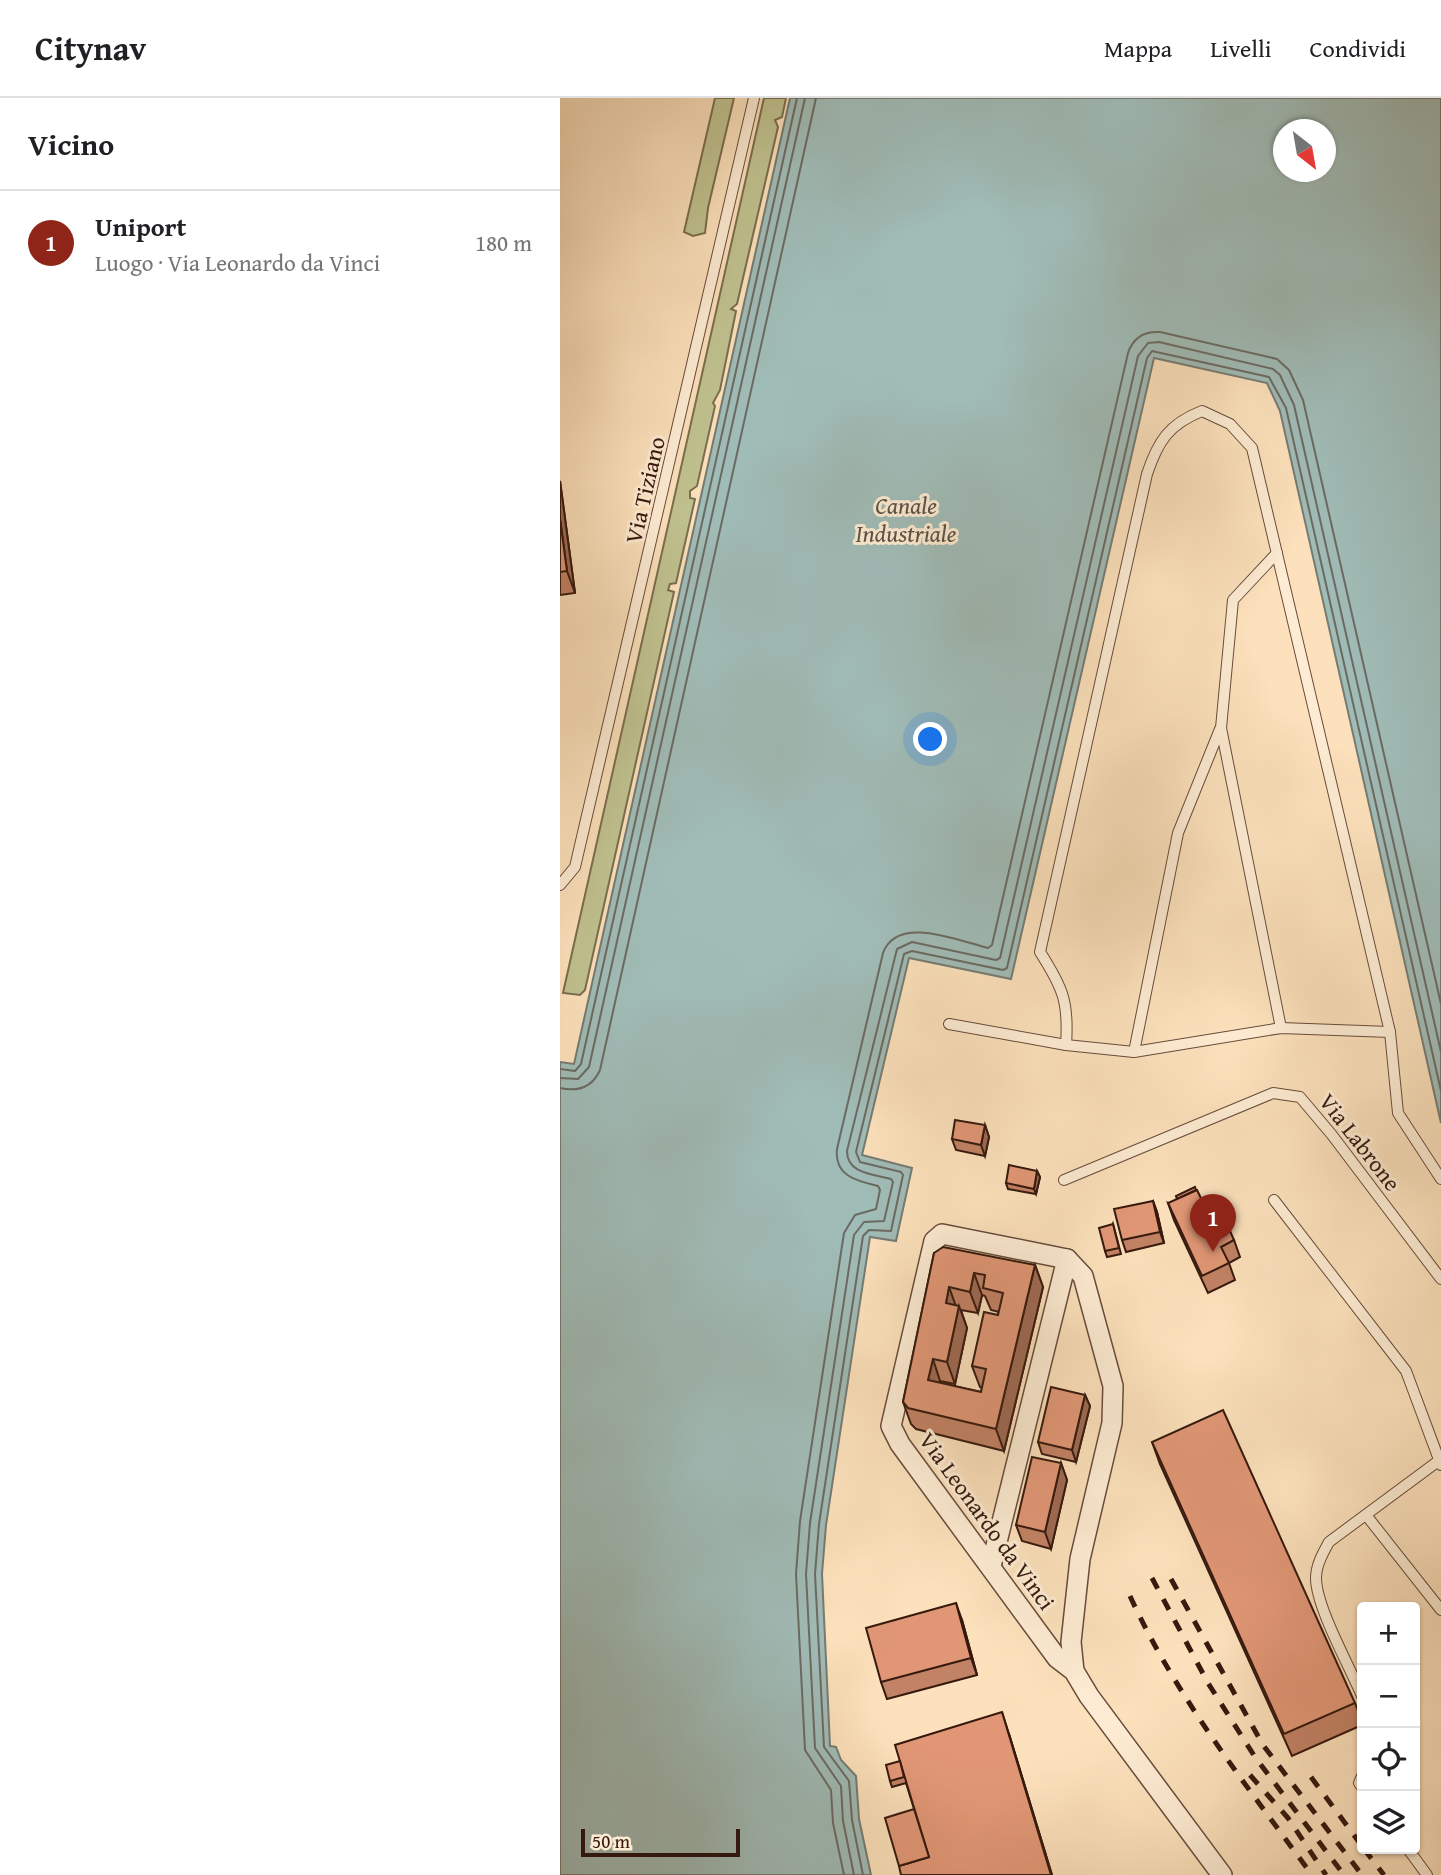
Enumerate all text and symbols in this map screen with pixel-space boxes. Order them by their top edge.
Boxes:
text: Citynav [35,24,146,72]
text: Mappa [1104,31,1172,66]
text: Livelli [1210,31,1271,66]
text: Condividi [1309,31,1406,66]
north arrow [1273,119,1336,182]
text: Vicino [28,122,114,166]
text: Uniport [95,207,186,246]
text: 1 [45,226,57,259]
text: 180 m [475,226,532,259]
text: Luogo · Via Leonardo da Vinci [95,246,380,279]
street label: Via Tiziano [616,433,673,547]
water label: Canale Industriale [856,488,957,551]
your location [913,722,947,756]
street label: Via Labrone [1312,1086,1409,1198]
pin: 1 [1190,1194,1236,1252]
street label: Via Leonardo da Vinci [912,1425,1063,1616]
map controls [1357,1602,1420,1854]
button: + [1357,1602,1420,1665]
button: − [1357,1665,1420,1728]
button: locate [1357,1728,1420,1791]
button: layers [1357,1791,1420,1854]
scale bar [581,1826,740,1858]
text: 50 m [592,1827,630,1855]

